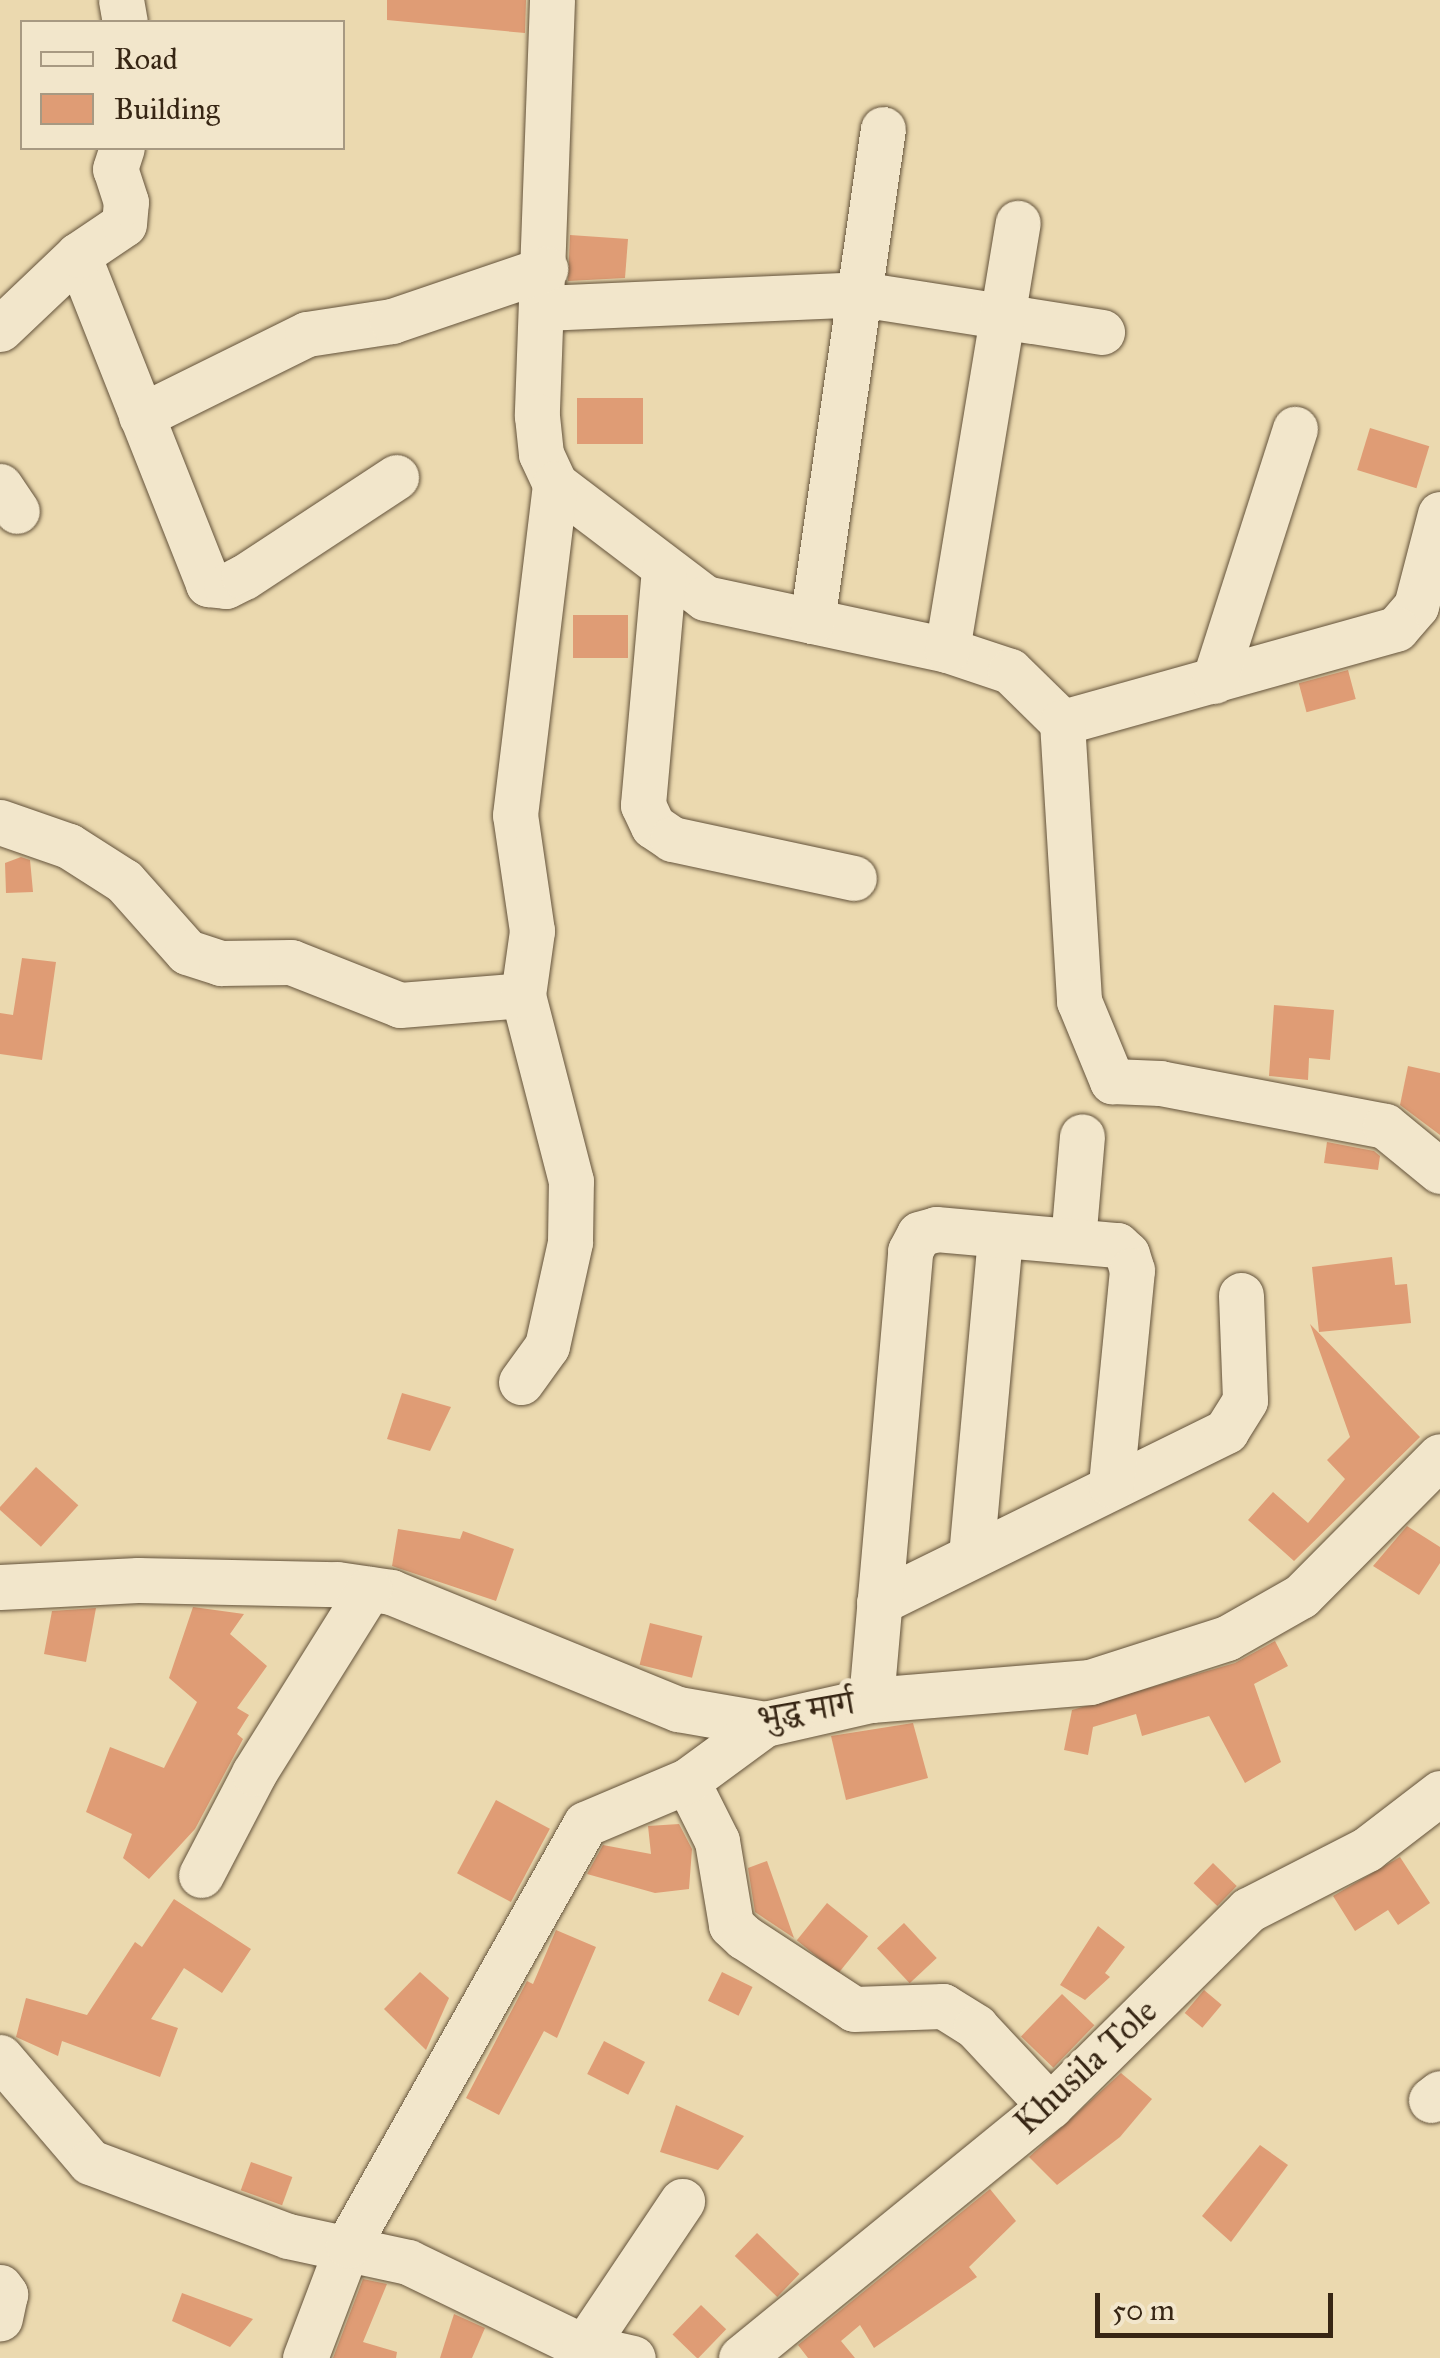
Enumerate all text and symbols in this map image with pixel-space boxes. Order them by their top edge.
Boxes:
legend [20,20,345,150]
text: Road [114,41,178,77]
text: Building [114,91,220,127]
street label: भुद्ध मार्ग [754,1682,858,1740]
street label: Khusila Tole [1006,1990,1166,2144]
scale bar [1100,2273,1338,2335]
text: 50 m [1112,2292,1175,2328]

